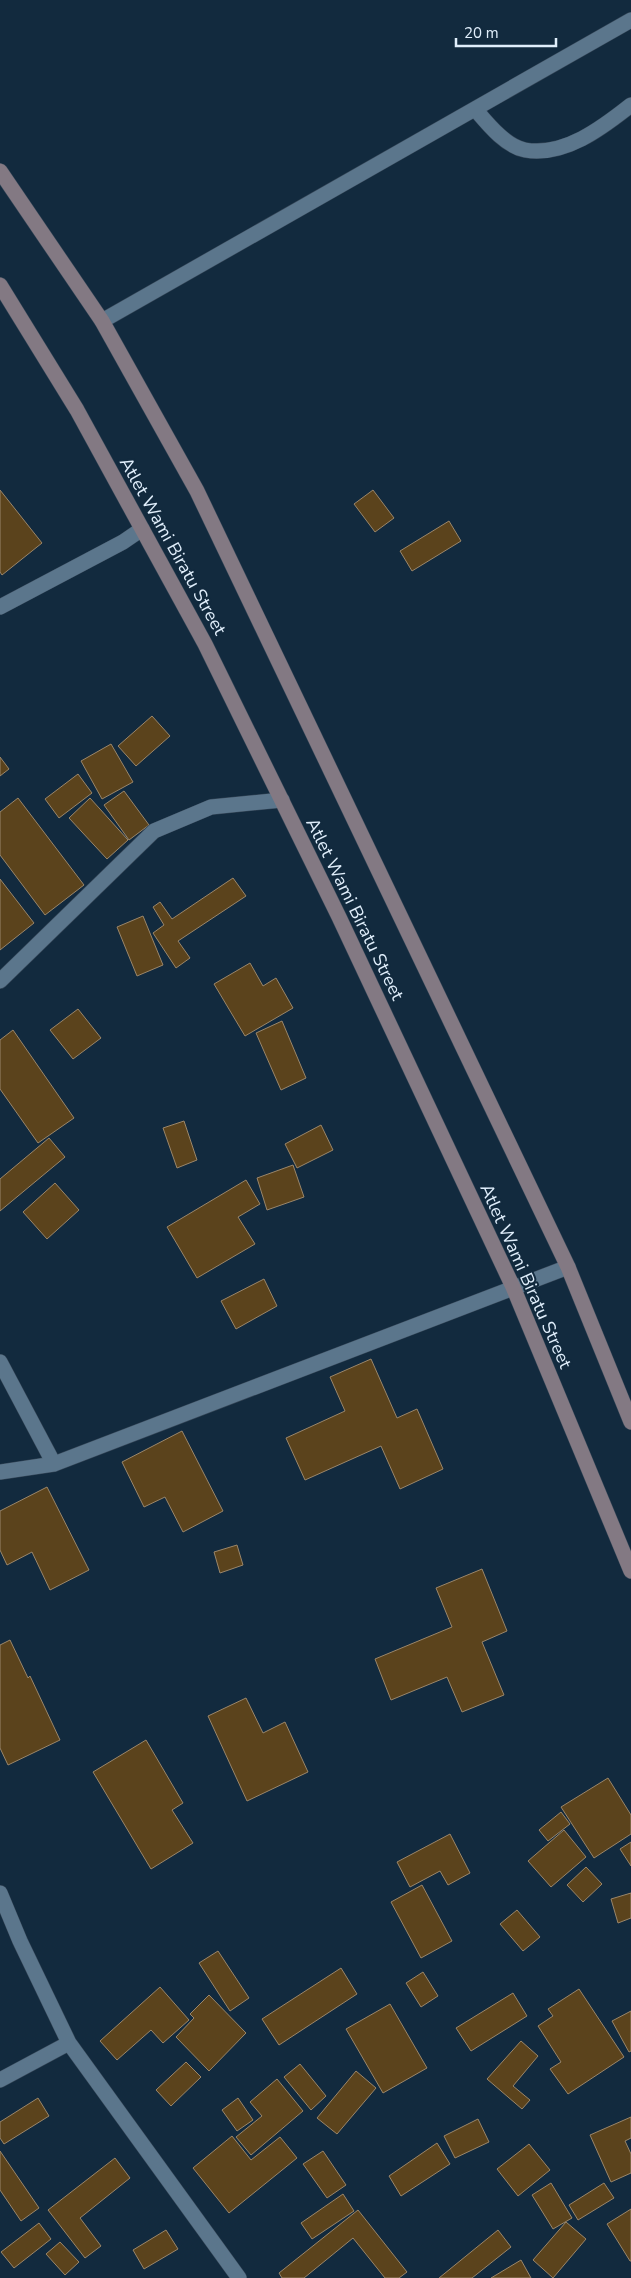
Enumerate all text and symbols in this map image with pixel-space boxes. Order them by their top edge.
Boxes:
scale bar [456,15,556,47]
text: 20 m [464,23,499,43]
street label: Atlet Wami Biratu Street [114,453,232,640]
street label: Atlet Wami Biratu Street [300,814,410,1005]
street label: Atlet Wami Biratu Street [474,1180,578,1373]

